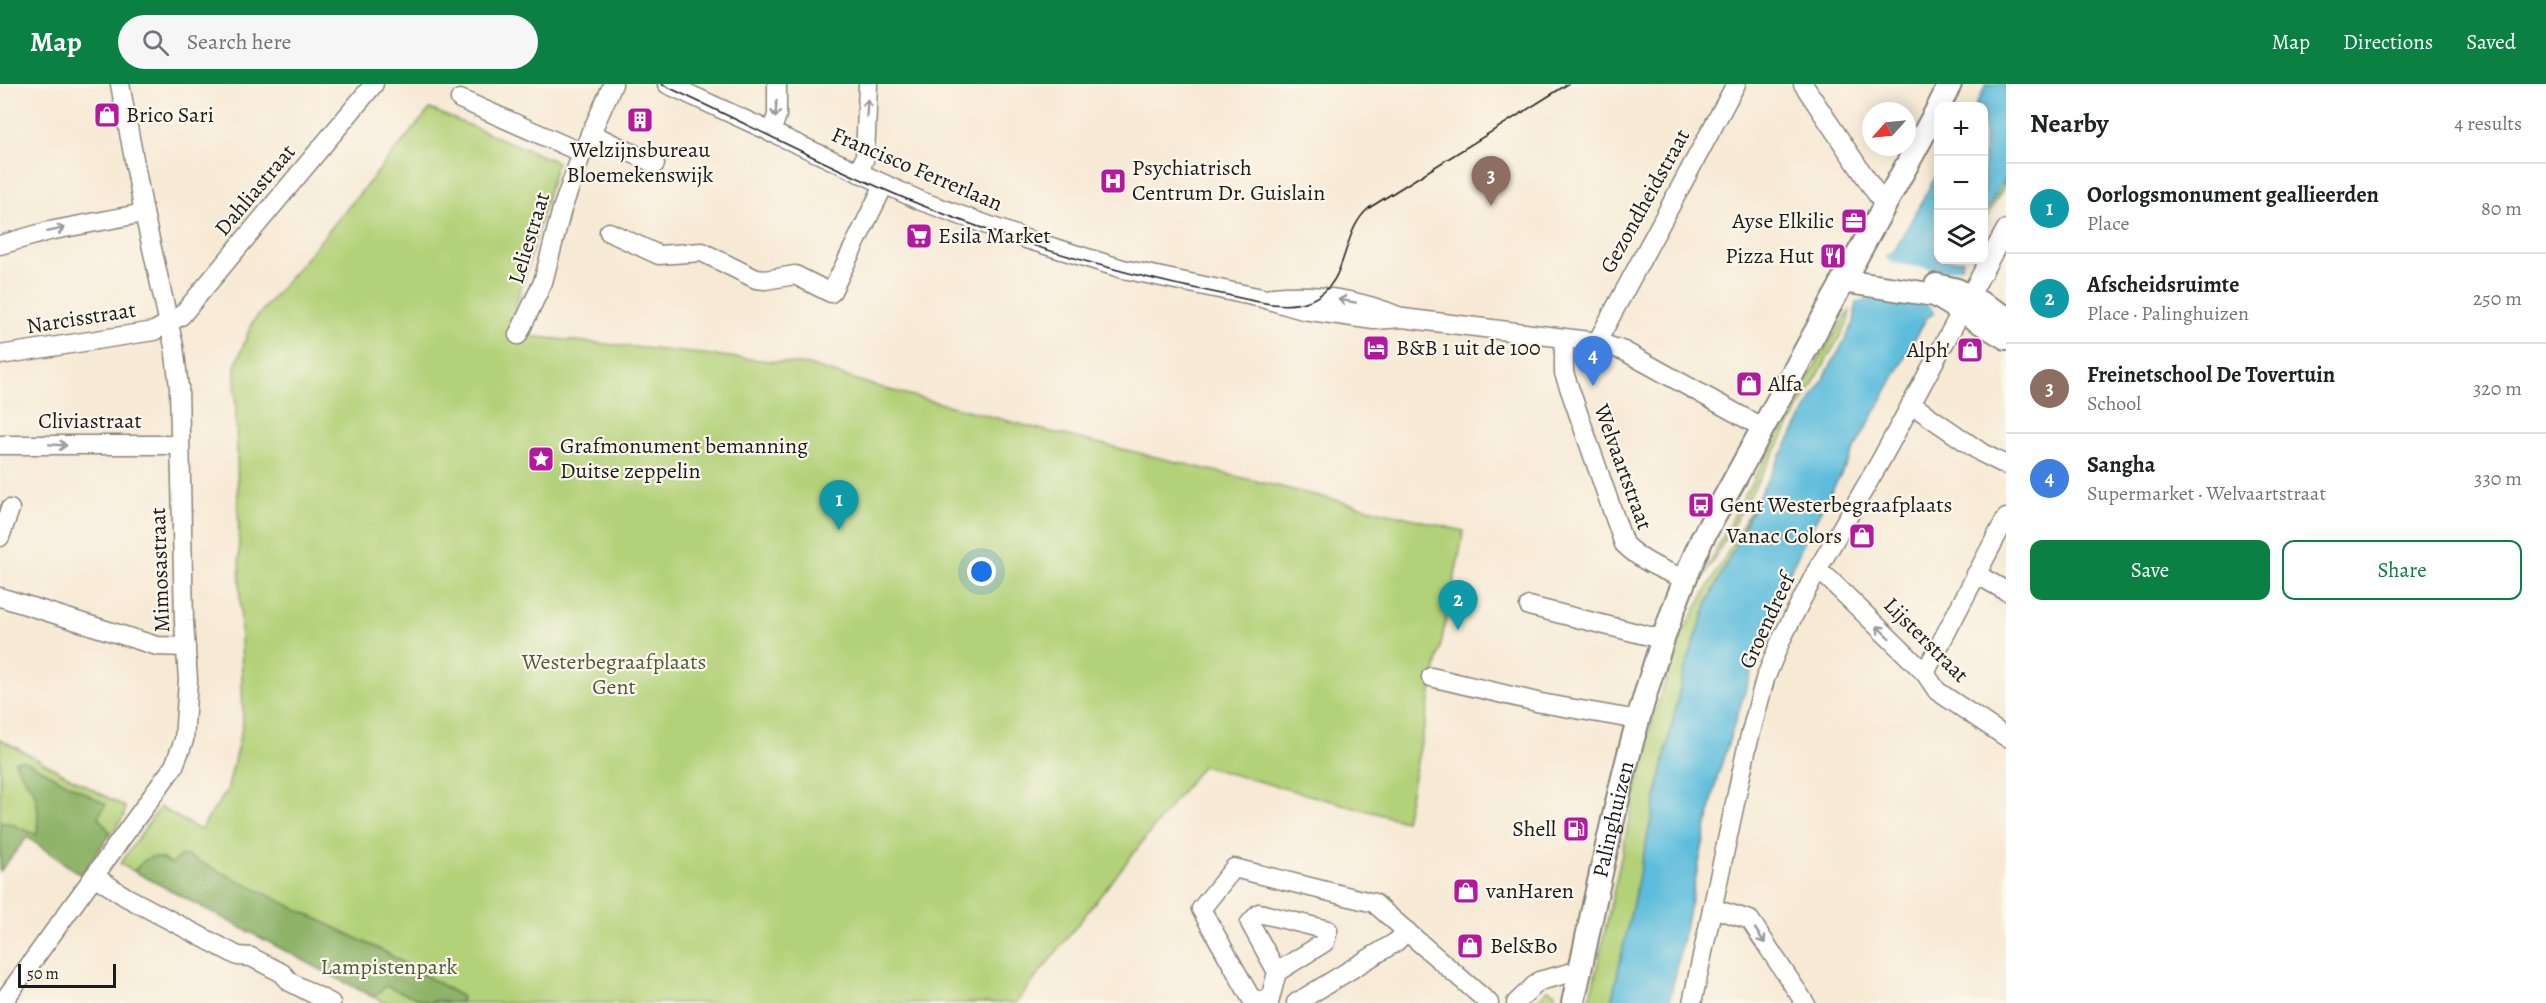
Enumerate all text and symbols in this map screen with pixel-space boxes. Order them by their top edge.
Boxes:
search box [118,15,538,69]
text: Map [30,23,82,61]
icon: search [139,26,172,59]
text: Search here [187,27,291,57]
text: Map [2272,28,2310,56]
text: Directions [2343,28,2433,56]
text: Saved [2466,28,2516,56]
one-way arrow [771,98,782,118]
one-way arrow [862,99,873,119]
shop icon: Brico Sari [92,100,122,130]
place label: Brico Sari [126,100,214,130]
north arrow [1862,102,1916,156]
map controls [1934,102,1988,264]
button: + [1934,102,1988,156]
building icon: Welzijnsbureau Bloemekenswijk [625,105,655,135]
text: Nearby [2030,106,2109,141]
text: 4 results [2454,110,2522,137]
street label: Francisco Ferrerlaan [827,119,1007,219]
street label: Gezondheidstraat [1593,123,1697,279]
place label: Welzijnsbureau Bloemekenswijk [567,135,714,190]
street label: Dahliastraat [208,138,302,242]
place label: Psychiatrisch Centrum Dr. Guislain [1132,153,1325,208]
pin: 3 [1472,156,1510,206]
button: − [1934,156,1988,210]
hospital icon: Psychiatrisch Centrum Dr. Guislain [1098,166,1128,196]
text: Oorlogsmonument geallieerden [2087,180,2379,210]
street label: Leliestraat [501,188,557,288]
text: 1 [2046,195,2053,222]
text: 80 m [2481,195,2522,222]
place label: Ayse Elkilic [1731,206,1834,236]
office icon: Ayse Elkilic [1839,206,1869,236]
button: layers [1934,210,1988,264]
text: Place [2087,210,2129,237]
supermarket icon: Esila Market [904,221,934,251]
place label: Esila Market [938,221,1051,251]
one-way arrow [46,224,66,235]
place label: Pizza Hut [1725,241,1814,271]
restaurant icon: Pizza Hut [1818,241,1848,271]
text: Afscheidsruimte [2087,270,2239,300]
text: 2 [2045,285,2054,312]
text: 250 m [2473,285,2522,312]
street label: Narcisstraat [24,295,138,341]
one-way arrow [1338,296,1357,307]
text: Place · Palinghuizen [2087,300,2249,327]
hotel icon: B&B 1 uit de 100 [1361,333,1391,363]
place label: B&B 1 uit de 100 [1396,333,1541,363]
place label: Alph' [1906,335,1950,365]
shop icon: Alph' [1955,335,1985,365]
pin: 4 [1574,336,1612,386]
text: Freinetschool De Tovertuin [2087,360,2335,390]
shop icon: Alfa [1734,369,1764,399]
place label: Alfa [1767,369,1804,399]
text: 3 [2045,375,2054,402]
text: 320 m [2473,375,2522,402]
text: School [2087,390,2141,417]
street label: Welvaartstraat [1586,399,1660,534]
street label: Cliviastraat [38,406,142,436]
place label: Grafmonument bemanning Duitse zeppelin [560,431,808,486]
one-way arrow [48,440,68,451]
place icon: Grafmonument bemanning Duitse zeppelin [526,444,556,474]
text: Sangha [2087,450,2155,480]
text: 4 [2045,465,2054,492]
text: 330 m [2474,465,2522,492]
pin: 1 [820,480,858,530]
text: Supermarket · Welvaartstraat [2087,480,2326,507]
bus stop icon: Gent Westerbegraafplaats [1686,490,1716,520]
place label: Gent Westerbegraafplaats [1720,490,1952,520]
street label: Mimosastraat [143,507,177,633]
place label: Vanac Colors [1725,521,1842,551]
shop icon: Vanac Colors [1847,521,1877,551]
button: Save [2030,540,2270,600]
button: Share [2282,540,2522,600]
your location [967,557,996,586]
street label: Groendreef [1732,566,1803,674]
pin: 2 [1438,580,1478,630]
street label: Lijsterstraat [1877,591,1975,689]
one-way arrow [1876,625,1891,639]
park label: Westerbegraafplaats Gent [521,647,706,702]
street label: Palinghuizen [1585,758,1641,880]
place label: Shell [1512,814,1556,844]
fuel station icon: Shell [1561,814,1591,844]
shop icon: vanHaren [1451,876,1481,906]
place label: vanHaren [1485,876,1574,906]
one-way arrow [1754,927,1766,944]
shop icon: Bel&Bo [1455,931,1485,961]
place label: Bel&Bo [1490,931,1557,961]
park label: Lampistenpark [321,952,457,982]
scale bar [18,961,116,988]
text: 50 m [27,963,59,985]

